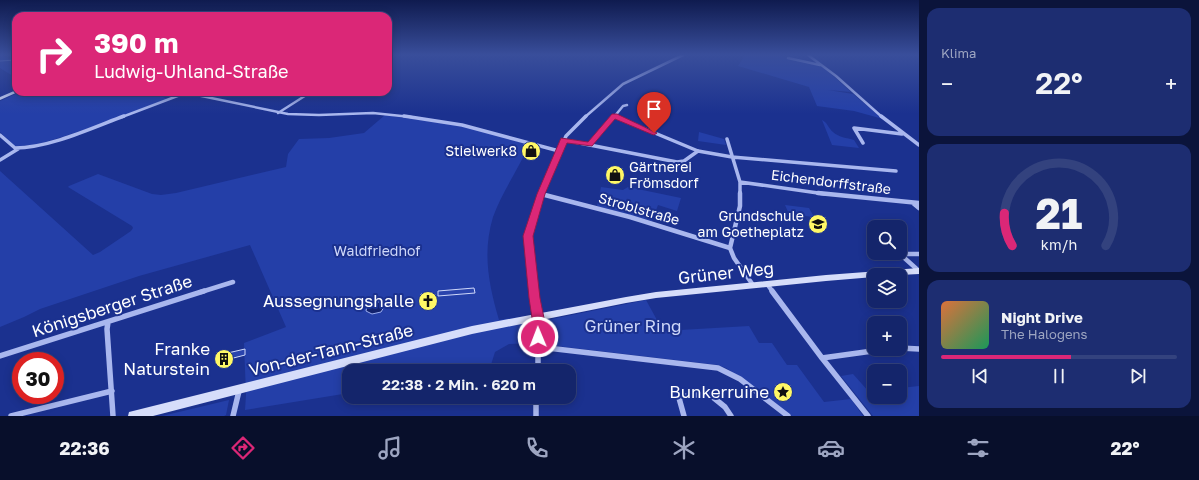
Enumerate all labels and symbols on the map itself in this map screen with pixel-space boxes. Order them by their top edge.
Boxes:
pin [637,92,671,133]
shop icon: Stielwerk8 [520,140,542,162]
place label: Stielwerk8 [445,142,517,159]
place label: Gärtnerei Frömsdorf [629,158,699,191]
shop icon: Gärtnerei Frömsdorf [604,164,626,186]
street label: Eichendorffstraße [770,166,892,197]
street label: Stroblstraße [597,189,682,228]
place label: Grundschule am Goetheplatz [698,207,804,240]
school or university icon: Grundschule am Goetheplatz [807,213,829,235]
park label: Waldfriedhof [334,242,420,259]
street label: Grüner Weg [677,257,775,288]
street label: Königsberger Straße [29,270,195,341]
place label: Aussegnungshalle [263,290,414,311]
church icon: Aussegnungshalle [417,290,439,312]
park label: Grüner Ring [584,315,682,336]
position arrow [517,316,559,358]
street label: Von-der-Tann-Straße [247,319,415,380]
place label: Franke Naturstein [123,338,210,379]
building icon: Franke Naturstein [213,348,235,370]
speed limit sign: 30 [12,352,64,404]
place label: Bunkerruine [669,381,769,402]
place icon: Bunkerruine [772,381,794,403]

